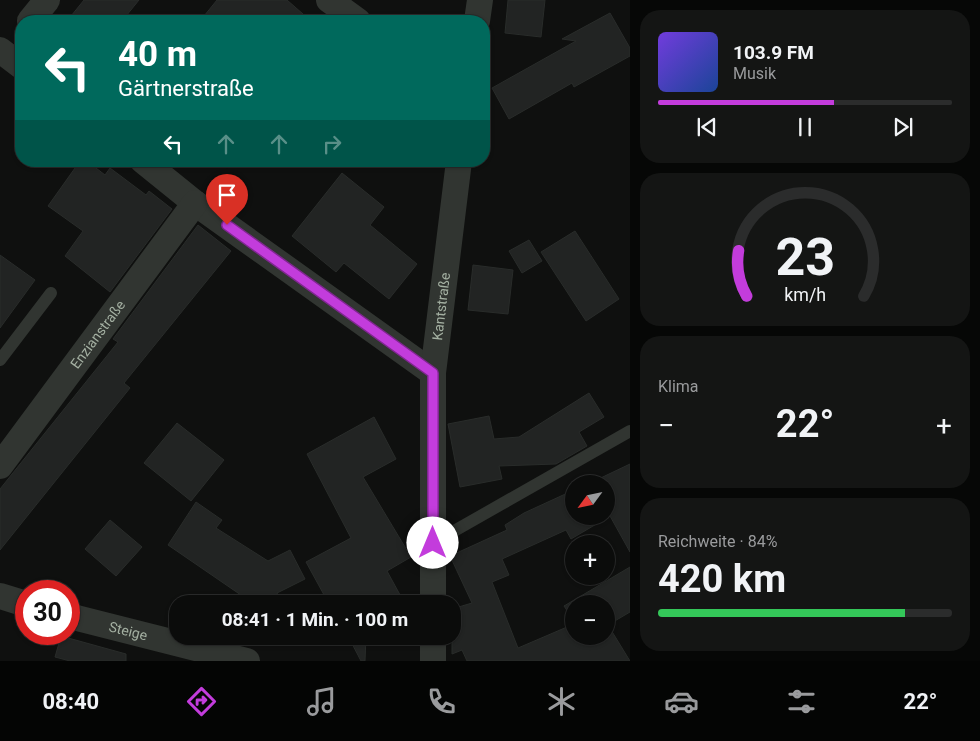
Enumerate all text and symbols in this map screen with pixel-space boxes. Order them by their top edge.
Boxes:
text: 40 m [118,34,197,75]
icon: left [35,35,100,100]
text: 103.9 FM [733,41,814,64]
text: Musik [733,64,776,83]
text: Gärtnerstraße [118,76,254,101]
icon: previous [693,113,721,141]
icon: pause [791,113,819,141]
icon: next [889,113,917,141]
icon: left [159,130,187,158]
icon: ahead [212,130,240,158]
icon: ahead [265,130,293,158]
icon: right [318,130,346,158]
pin [206,174,248,225]
icon: arrive [213,181,241,209]
text: 23 [775,227,835,288]
street label: Kantstraße [429,272,453,341]
text: km/h [784,284,826,305]
street label: Enzianstraße [67,297,128,372]
text: Klima [658,377,699,396]
text: 22° [776,402,834,446]
text: − [658,409,674,442]
text: + [936,409,952,442]
north arrow [565,475,615,525]
map controls [565,475,615,645]
position arrow [406,516,458,568]
text: Reichweite · 84% [658,532,777,551]
button: + [565,535,615,585]
text: 420 km [658,557,786,601]
speed limit sign: 30 [15,580,80,645]
button: − [565,595,615,645]
text: 08:41 · 1 Min. · 100 m [222,608,408,631]
street label: Steige [107,618,149,643]
icon: directions [184,684,219,719]
icon: music [304,684,339,719]
icon: phone [424,684,459,719]
icon: climate [544,684,579,719]
icon: car [664,684,699,719]
icon: filters [784,684,819,719]
text: 08:40 [42,689,99,714]
text: 22° [904,689,937,714]

